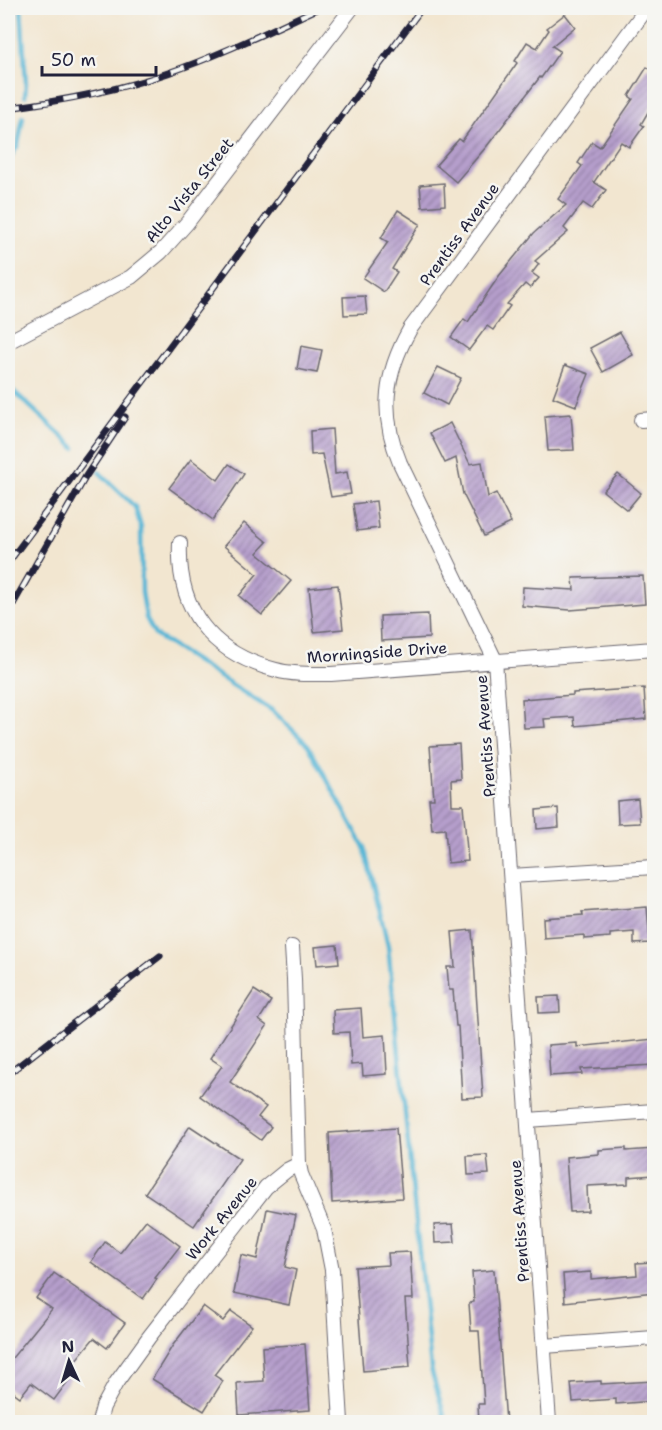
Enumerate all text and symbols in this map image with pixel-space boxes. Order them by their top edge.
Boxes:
scale bar [42,39,156,77]
text: 50 m [51,48,96,72]
street label: Alto Vista Street [140,133,238,247]
street label: Prentiss Avenue [415,179,504,290]
street label: Morningside Drive [306,637,448,668]
street label: Prentiss Avenue [471,674,500,798]
street label: Prentiss Avenue [505,1159,534,1283]
street label: Work Avenue [181,1172,262,1265]
north arrow [39,1331,99,1391]
text: N [61,1336,75,1357]

